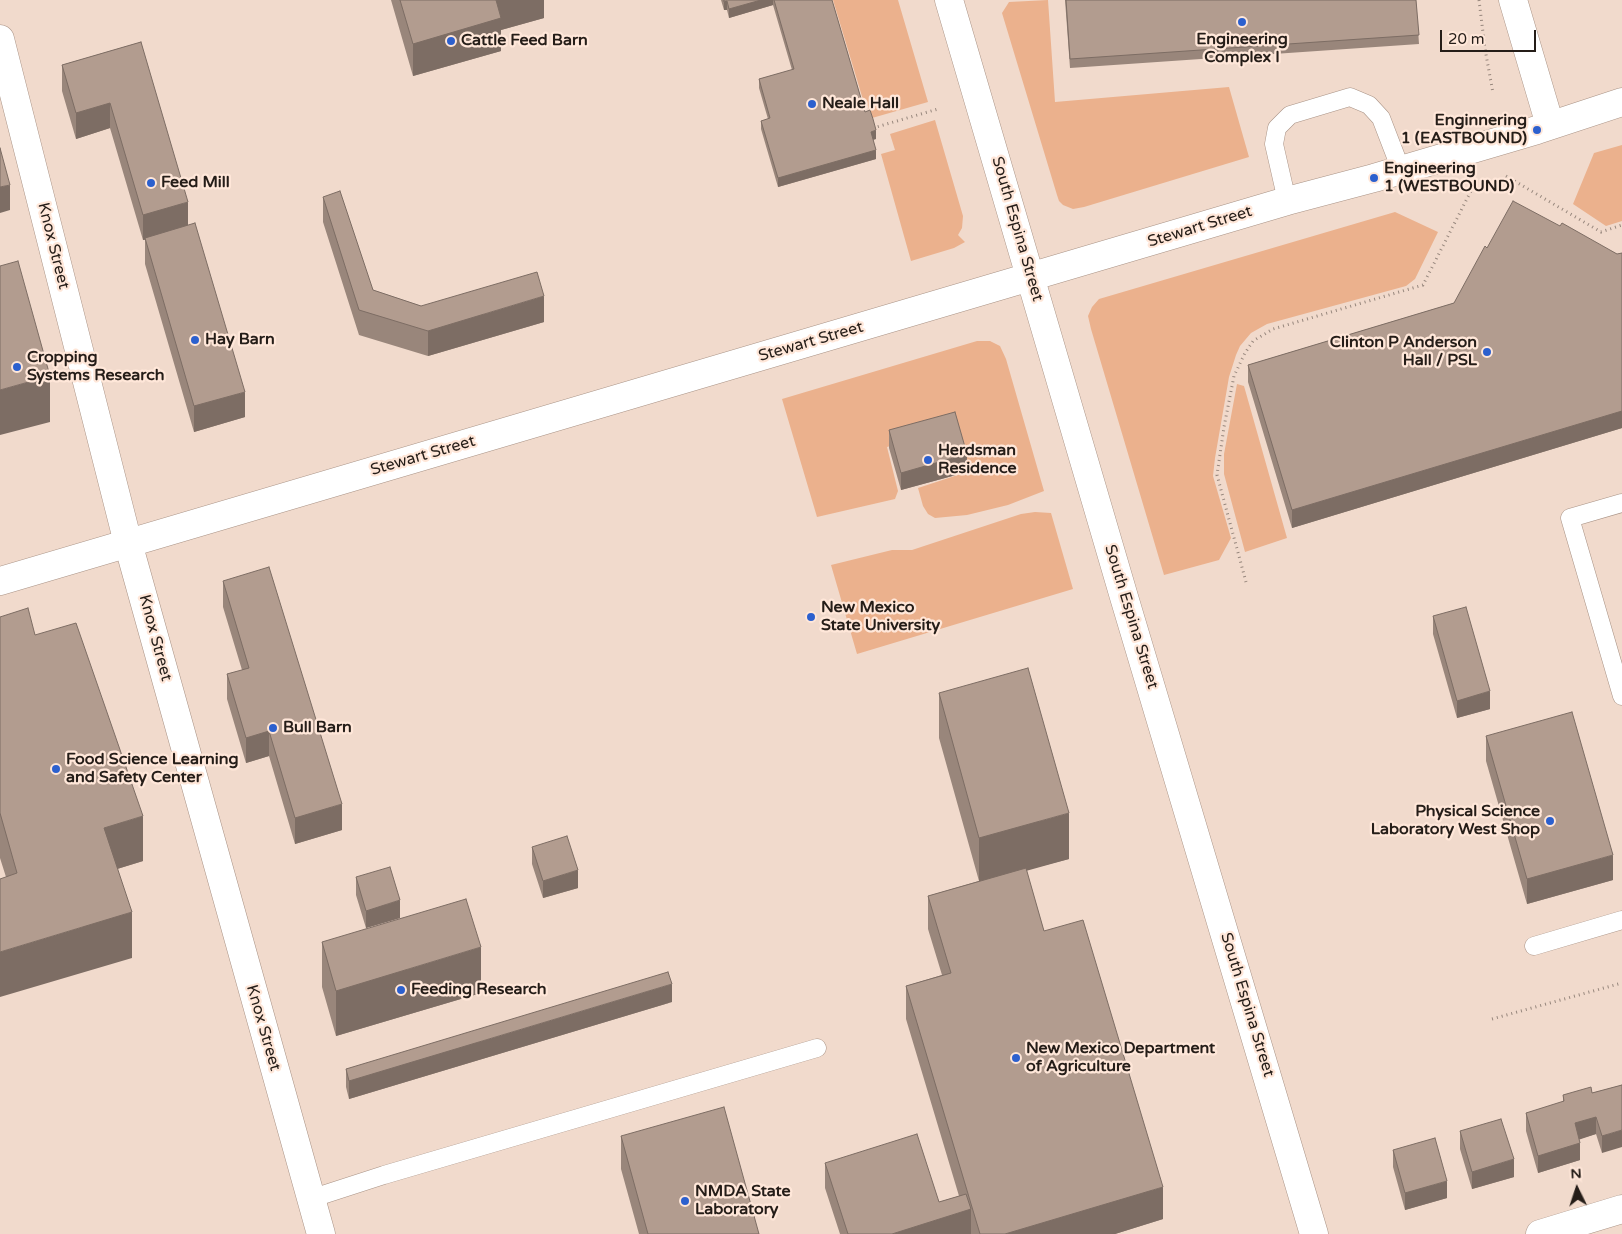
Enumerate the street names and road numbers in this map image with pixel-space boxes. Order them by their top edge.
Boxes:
street label: South Espina Street [987,154,1047,304]
street label: Knox Street [33,201,73,291]
street label: Stewart Street [1145,202,1255,252]
street label: Stewart Street [756,318,866,366]
street label: Stewart Street [368,432,478,480]
street label: South Espina Street [1100,543,1162,691]
street label: Knox Street [134,593,176,683]
street label: South Espina Street [1216,931,1278,1079]
street label: Knox Street [242,983,284,1073]

